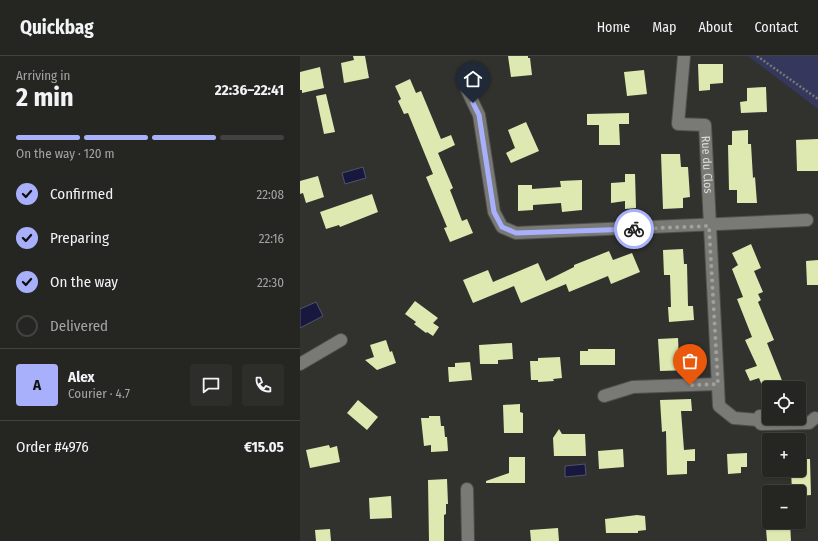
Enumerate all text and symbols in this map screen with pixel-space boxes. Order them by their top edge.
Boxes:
text: Quickbag [20,16,94,39]
text: Home [597,19,630,36]
text: Map [652,19,676,36]
text: About [698,19,733,36]
text: Contact [755,19,798,36]
pin [456,62,490,103]
text: Arriving in [16,68,70,83]
icon: home [462,68,484,90]
text: 22:36–22:41 [215,81,284,99]
text: 2 min [16,82,74,113]
street label: Rue du Clos [699,136,715,194]
text: On the way · 120 m [16,146,114,161]
icon: check [16,183,38,205]
text: Confirmed [50,185,113,203]
text: 22:08 [257,187,284,202]
courier [614,209,654,249]
icon: bike [623,218,645,240]
icon: check [16,227,38,249]
text: Preparing [50,229,109,247]
text: 22:16 [259,231,284,246]
icon: check [16,271,38,293]
text: On the way [50,273,118,291]
text: 22:30 [257,275,284,290]
text: Delivered [50,317,108,335]
pin [673,344,707,385]
icon: bag [679,350,701,372]
button: chat [190,364,232,406]
button: phone [242,364,284,406]
text: Alex [68,368,95,386]
text: A [33,376,41,394]
map controls [762,381,806,529]
button: locate [762,381,806,425]
text: Courier · 4.7 [68,386,130,401]
button: + [762,433,806,477]
text: Order #4976 [16,438,89,456]
text: €15.05 [244,438,284,456]
button: − [762,485,806,529]

